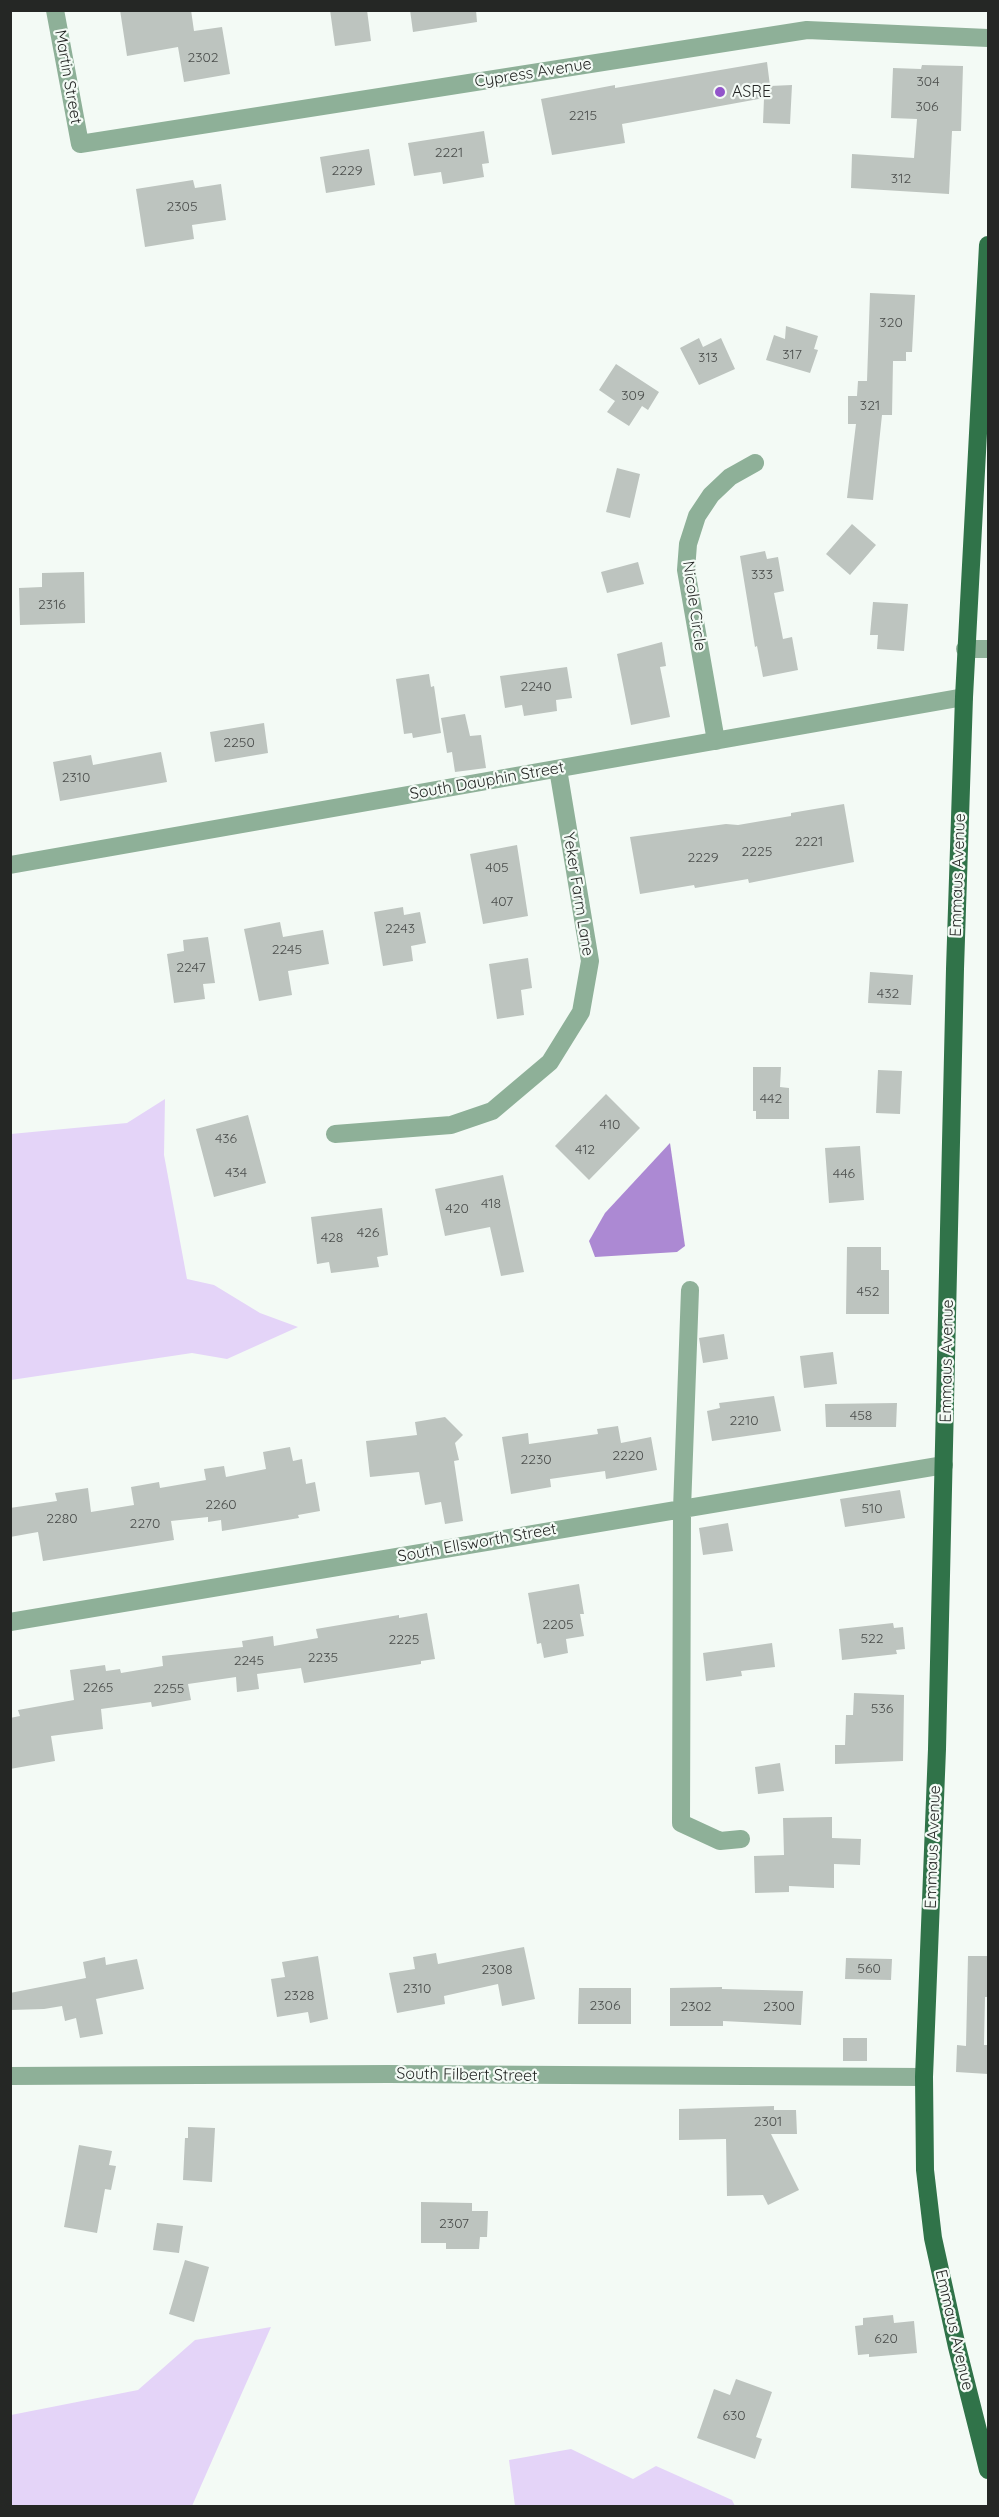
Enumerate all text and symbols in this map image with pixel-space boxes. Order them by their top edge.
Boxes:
street label: Martin Street [50,28,86,126]
house number: 2302 [187,50,219,66]
street label: Cypress Avenue [473,54,593,92]
house number: 304 [916,74,940,90]
place label: ASRE [732,82,771,102]
marker: ASRE [713,85,727,99]
house number: 306 [915,99,939,115]
house number: 2215 [569,108,597,124]
house number: 2221 [435,145,463,161]
house number: 2229 [331,163,363,179]
house number: 312 [891,171,911,187]
house number: 2305 [166,199,198,215]
house number: 320 [879,315,903,331]
house number: 317 [782,347,802,363]
house number: 313 [698,350,718,366]
house number: 309 [621,388,645,404]
house number: 321 [860,398,880,414]
street label: Nicole Circle [678,560,710,652]
house number: 333 [751,567,773,583]
house number: 2316 [38,597,66,613]
house number: 2240 [520,679,552,695]
house number: 2250 [223,735,255,751]
street label: South Dauphin Street [408,758,566,804]
house number: 2310 [62,770,90,786]
street label: Emmaus Avenue [946,813,970,937]
street label: Yeker Farm Lane [559,831,597,957]
house number: 2221 [795,834,823,850]
house number: 2225 [742,844,772,860]
house number: 2229 [687,850,719,866]
house number: 405 [485,860,509,876]
house number: 407 [491,894,513,910]
house number: 2243 [385,921,415,937]
house number: 2245 [272,942,302,958]
house number: 2247 [176,960,206,976]
house number: 432 [877,986,899,1002]
house number: 442 [760,1091,782,1107]
house number: 410 [600,1117,620,1133]
house number: 436 [215,1131,237,1147]
house number: 412 [575,1142,595,1158]
house number: 434 [225,1165,247,1181]
house number: 446 [833,1166,855,1182]
house number: 418 [481,1196,501,1212]
house number: 420 [445,1201,469,1217]
house number: 426 [357,1225,379,1241]
house number: 428 [321,1230,343,1246]
house number: 452 [857,1284,879,1300]
street label: Emmaus Avenue [936,1299,958,1423]
house number: 458 [850,1408,872,1424]
house number: 2210 [729,1413,759,1429]
house number: 2220 [612,1448,644,1464]
house number: 2230 [520,1452,552,1468]
house number: 2260 [205,1497,237,1513]
house number: 510 [861,1501,883,1517]
house number: 2280 [46,1511,78,1527]
house number: 2270 [130,1516,160,1532]
street label: South Ellsworth Street [396,1520,558,1566]
house number: 2205 [542,1617,574,1633]
house number: 522 [860,1631,884,1647]
house number: 2225 [389,1632,419,1648]
house number: 2235 [308,1650,338,1666]
house number: 2245 [234,1653,264,1669]
house number: 2265 [83,1680,113,1696]
house number: 2255 [154,1681,184,1697]
house number: 536 [871,1701,893,1717]
street label: Emmaus Avenue [921,1785,945,1909]
house number: 560 [857,1961,881,1977]
house number: 2308 [482,1962,512,1978]
house number: 2310 [403,1981,431,1997]
house number: 2328 [284,1988,314,2004]
house number: 2306 [590,1998,620,2014]
house number: 2302 [680,1999,712,2015]
house number: 2300 [763,1999,795,2015]
street label: South Filbert Street [396,2064,538,2086]
house number: 2301 [754,2114,782,2130]
house number: 2307 [439,2216,469,2232]
street label: Emmaus Avenue [931,2268,977,2392]
house number: 620 [874,2331,898,2347]
house number: 630 [722,2408,746,2424]

